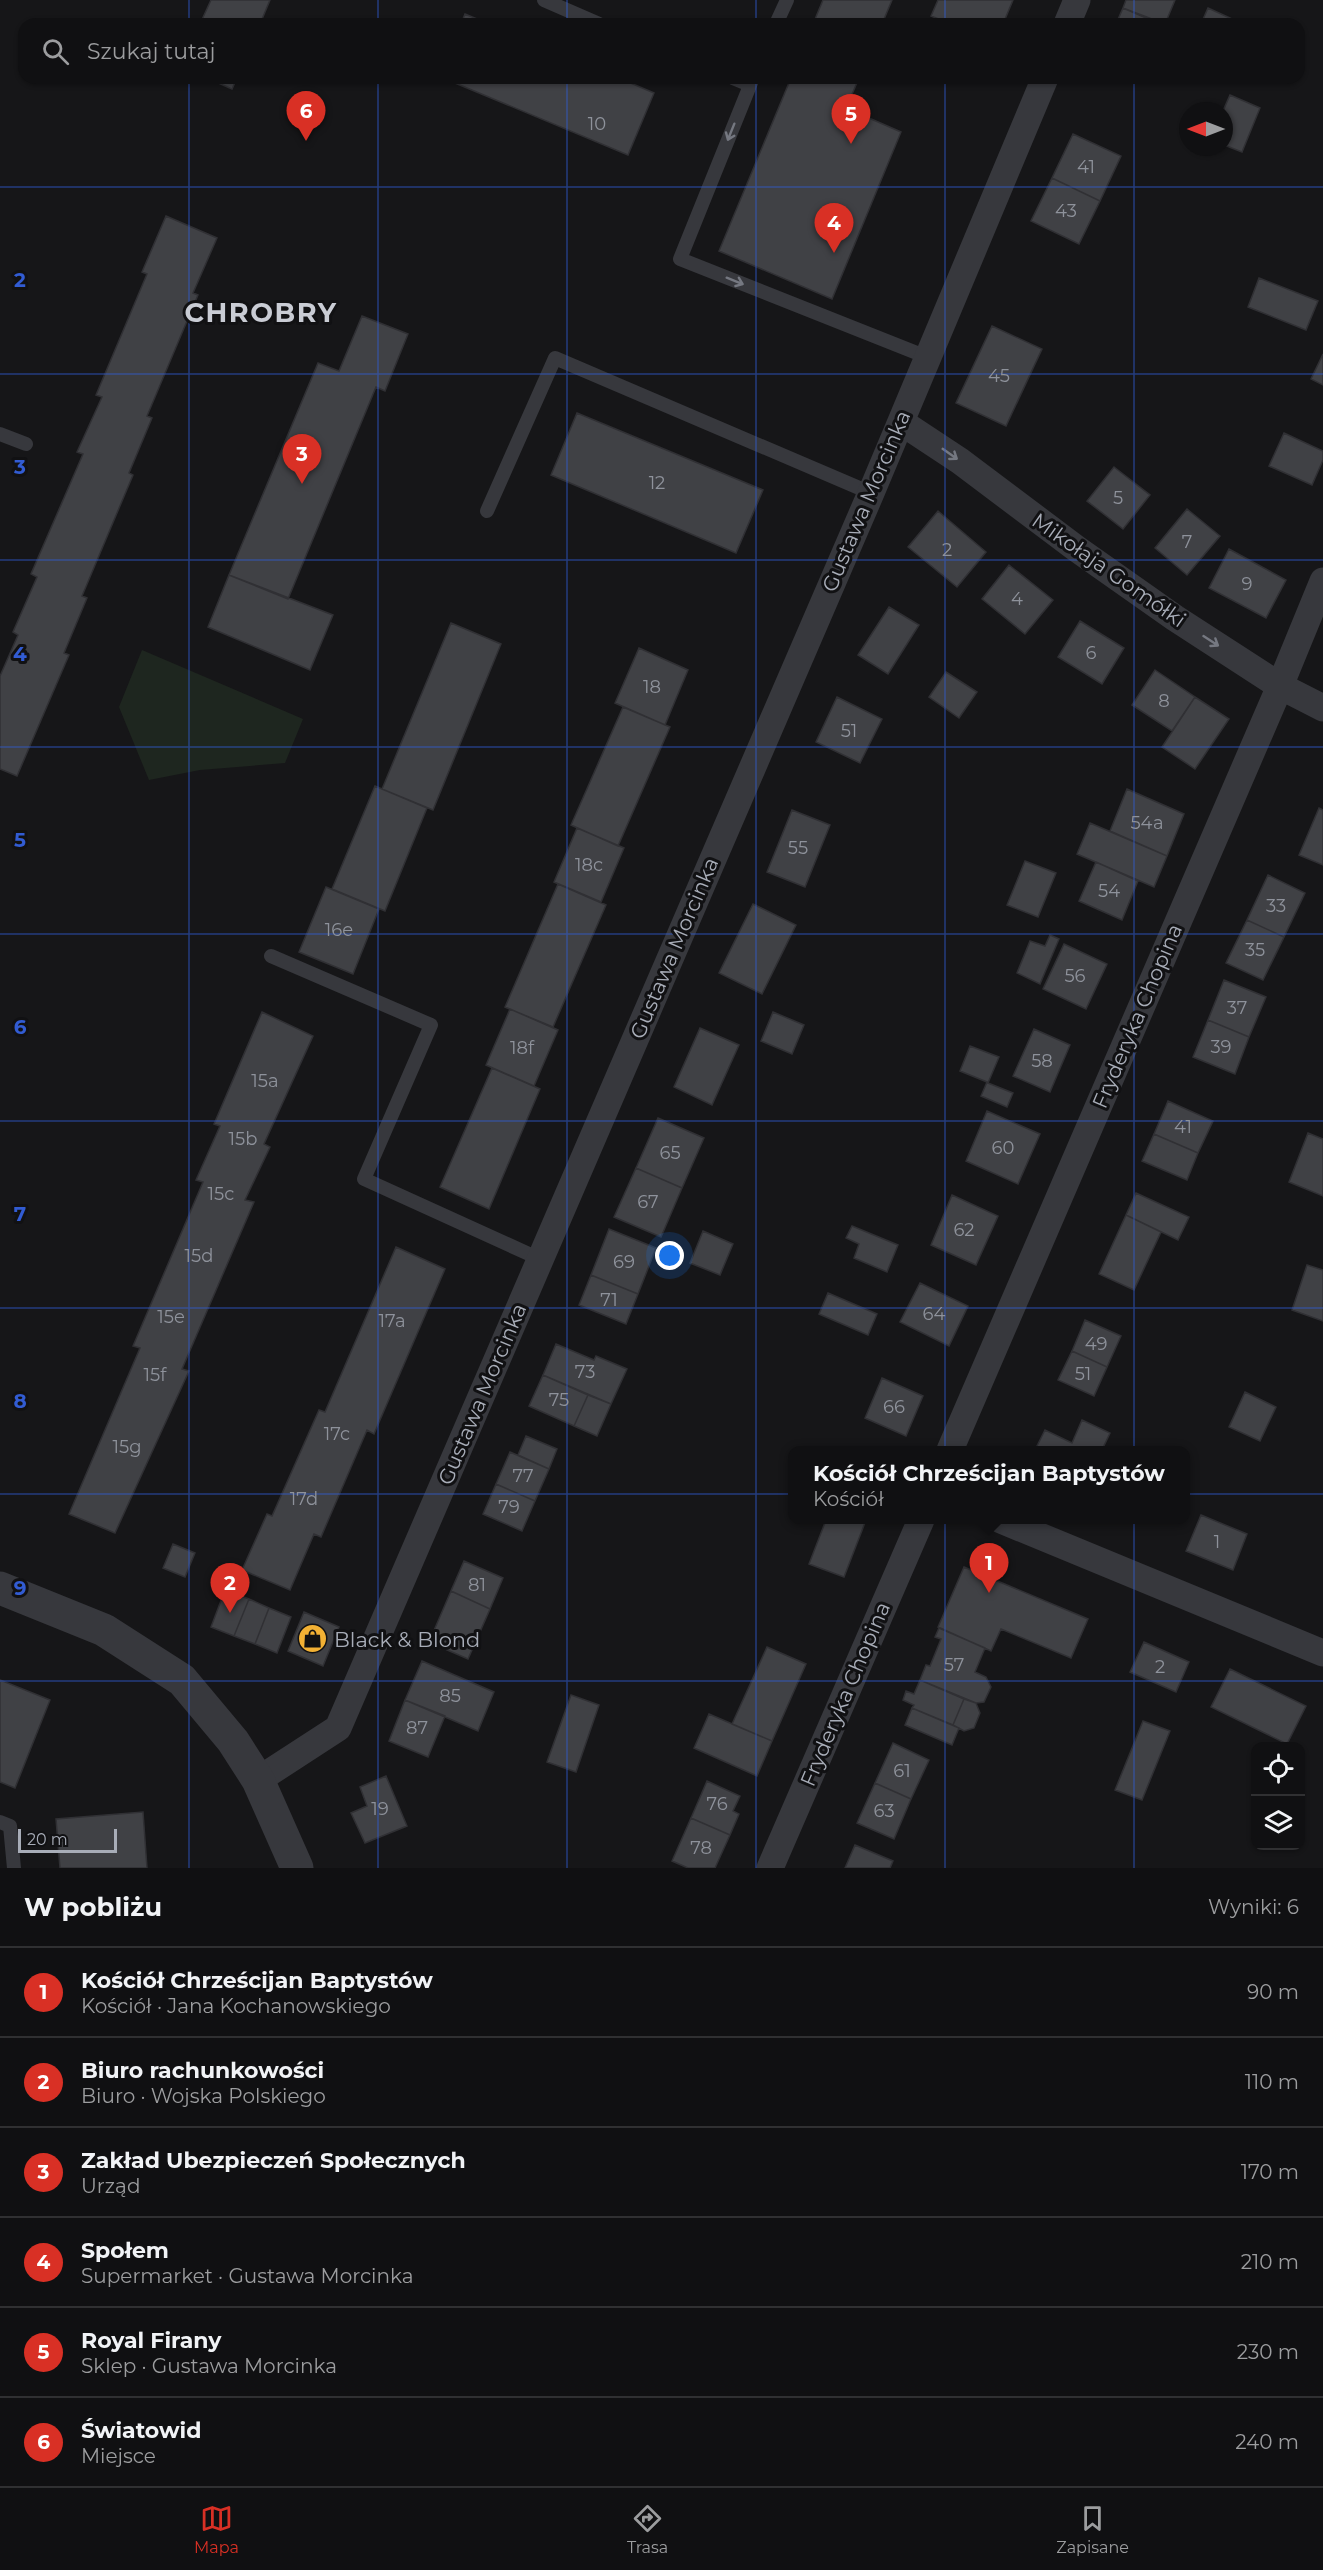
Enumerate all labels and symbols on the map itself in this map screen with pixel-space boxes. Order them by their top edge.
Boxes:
pin: 6 [286,92,326,141]
pin: 5 [832,94,870,144]
north arrow [1179,102,1233,156]
house number: 10 [588,113,606,135]
one-way arrow [725,122,736,141]
house number: 41 [1077,156,1095,178]
house number: 43 [1055,200,1077,222]
pin: 4 [814,204,854,253]
text: 2 [14,268,26,292]
one-way arrow [725,276,743,287]
district label: CHROBRY [185,296,337,329]
house number: 45 [988,365,1010,387]
street label: Gustawa Morcinka [817,407,915,595]
pin: 3 [282,434,322,484]
one-way arrow [941,448,957,460]
text: 3 [13,455,26,479]
house number: 12 [649,472,665,494]
house number: 5 [1113,487,1123,509]
street label: Mikołaja Gomółki [1027,508,1191,632]
house number: 7 [1182,531,1192,553]
house number: 2 [942,539,952,561]
house number: 9 [1242,573,1253,595]
house number: 4 [1011,588,1023,610]
one-way arrow [1202,635,1218,647]
text: 4 [13,642,27,666]
house number: 6 [1086,642,1097,664]
house number: 18 [643,676,661,698]
house number: 8 [1158,690,1170,712]
house number: 51 [841,720,857,742]
house number: 54a [1130,812,1164,834]
text: 5 [14,828,26,852]
house number: 55 [788,837,808,859]
house number: 18c [575,854,603,876]
street label: Gustawa Morcinka [625,854,723,1042]
house number: 54 [1098,880,1120,902]
house number: 33 [1266,895,1286,917]
house number: 16e [325,919,353,941]
street label: Fryderyka Chopina [1087,920,1187,1112]
house number: 35 [1245,939,1265,961]
house number: 56 [1064,965,1086,987]
house number: 37 [1227,997,1247,1019]
text: 6 [14,1015,27,1039]
house number: 39 [1210,1036,1232,1058]
house number: 18f [510,1037,535,1059]
house number: 58 [1031,1050,1053,1072]
house number: 15a [251,1070,279,1092]
house number: 41 [1174,1116,1192,1138]
house number: 15b [229,1128,257,1150]
house number: 60 [992,1137,1014,1159]
house number: 65 [659,1142,681,1164]
house number: 15c [208,1183,234,1205]
house number: 67 [637,1191,659,1213]
text: 7 [14,1202,26,1226]
house number: 62 [953,1219,975,1241]
your location [655,1241,684,1270]
house number: 15d [185,1245,213,1267]
house number: 69 [613,1251,635,1273]
house number: 71 [600,1289,618,1311]
street label: Gustawa Morcinka [433,1300,531,1488]
house number: 64 [923,1303,946,1325]
house number: 15e [157,1306,185,1328]
house number: 17a [378,1310,406,1332]
house number: 49 [1085,1333,1107,1355]
house number: 73 [575,1361,595,1383]
house number: 51 [1075,1363,1091,1385]
house number: 15f [144,1364,167,1386]
text: 8 [13,1389,27,1413]
house number: 75 [549,1389,569,1411]
house number: 66 [883,1396,905,1418]
house number: 17c [324,1423,350,1445]
house number: 15g [112,1436,142,1458]
house number: 77 [512,1465,534,1487]
house number: 17d [290,1488,318,1510]
house number: 79 [498,1496,520,1518]
house number: 1 [1214,1531,1220,1553]
pin: 1 [970,1544,1008,1593]
pin: 2 [210,1564,250,1613]
house number: 81 [468,1574,486,1596]
text: 9 [14,1576,26,1600]
street label: Fryderyka Chopina [795,1598,895,1790]
shop icon: Black & Blond [297,1623,329,1655]
place label: Black & Blond [334,1627,480,1652]
house number: 57 [944,1654,964,1676]
house number: 2 [1155,1656,1165,1678]
house number: 85 [439,1685,461,1707]
house number: 87 [406,1717,428,1739]
house number: 61 [893,1760,911,1782]
house number: 76 [706,1793,728,1815]
house number: 19 [371,1798,389,1820]
house number: 63 [873,1800,895,1822]
scale bar [18,1826,117,1854]
house number: 78 [690,1837,712,1859]

